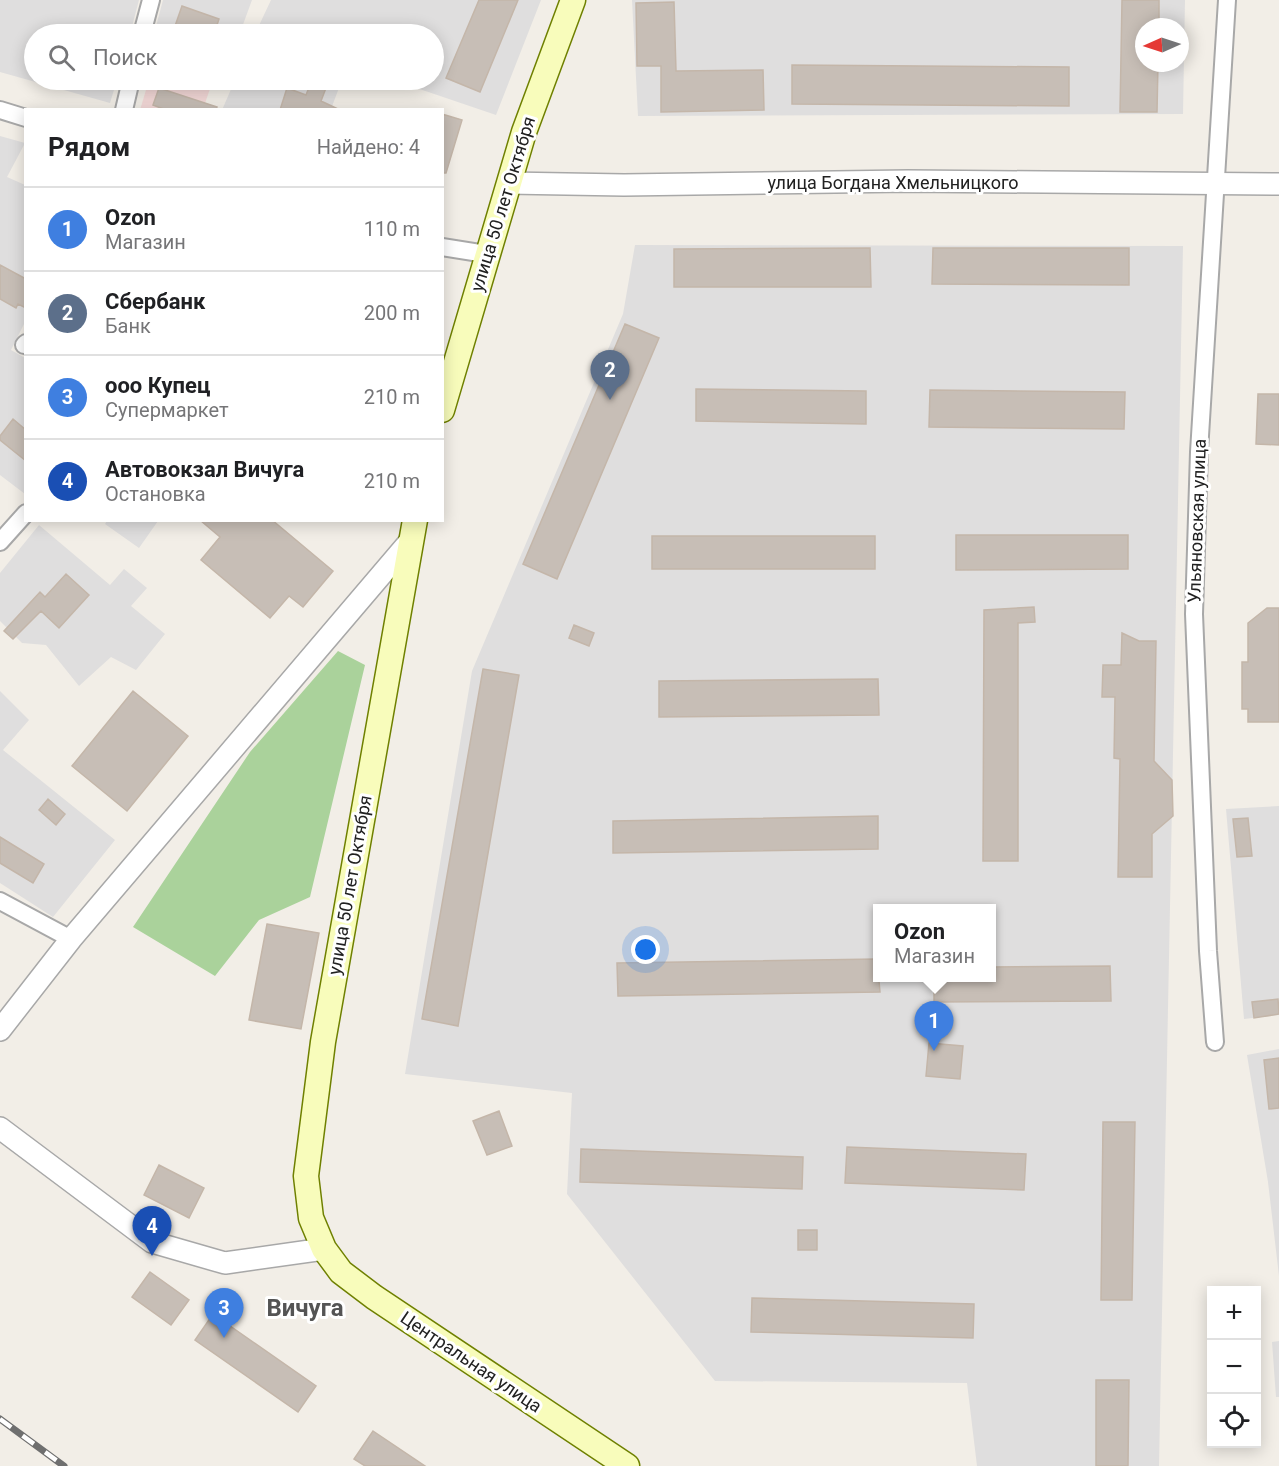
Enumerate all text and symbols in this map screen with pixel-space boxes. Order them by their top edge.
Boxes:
north arrow [1135,18,1189,72]
search box [24,24,444,90]
icon: search [45,41,78,74]
text: Поиск [93,45,157,70]
street label: улица 50 лет Октября [466,114,539,294]
text: Рядом [48,132,130,162]
text: Найдено: 4 [317,135,420,159]
street label: улица Богдана Хмельницкого [767,172,1019,193]
text: Ozon [105,205,156,230]
text: 1 [62,217,73,241]
text: 110 m [364,217,420,241]
text: Магазин [105,230,186,254]
text: Сбербанк [105,289,205,314]
text: 2 [62,301,73,325]
text: 200 m [364,301,420,325]
text: Банк [105,314,151,338]
pin: 2 [590,350,630,400]
text: ооо Купец [105,373,210,398]
text: 3 [62,385,73,409]
text: 210 m [364,385,420,409]
text: Супермаркет [105,398,229,422]
street label: Ульяновская улица [1183,438,1210,604]
text: Автовокзал Вичуга [105,457,304,482]
text: 4 [62,469,73,493]
text: 210 m [364,469,420,493]
text: Остановка [105,482,206,506]
street label: улица 50 лет Октября [323,793,376,976]
popup [873,904,996,982]
text: Ozon [894,919,945,944]
your location [631,935,660,964]
text: Магазин [894,944,975,968]
pin: 1 [914,1002,954,1051]
pin: 4 [132,1206,172,1256]
map controls [1207,1286,1261,1448]
button: + [1207,1286,1261,1340]
pin: 3 [204,1288,244,1338]
district label: Вичуга [266,1294,344,1322]
street label: Центральная улица [397,1307,546,1417]
button: − [1207,1340,1261,1394]
button: locate [1207,1394,1261,1448]

